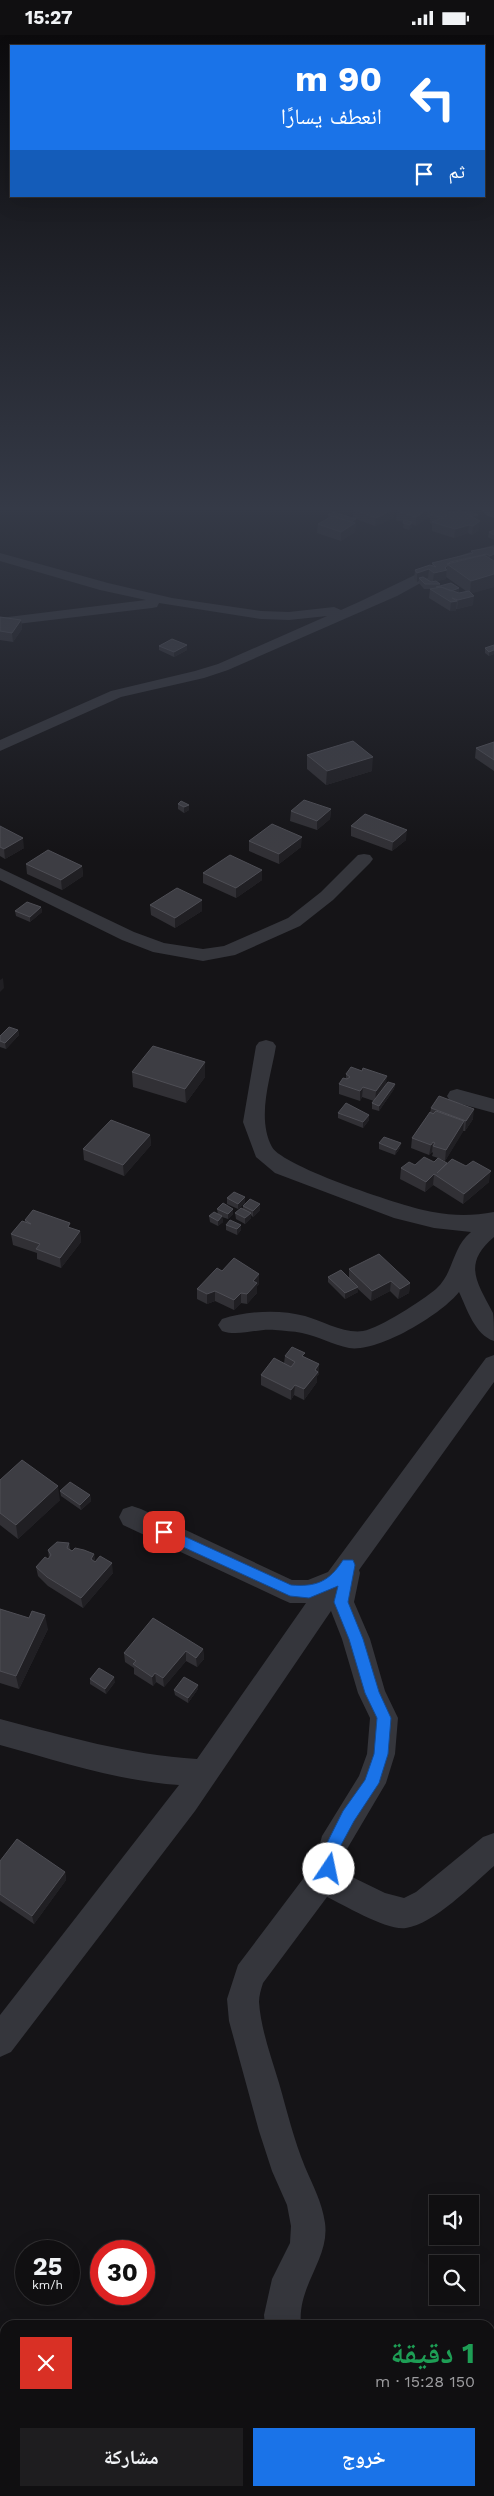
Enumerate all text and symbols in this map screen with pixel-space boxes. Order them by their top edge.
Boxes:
text: 15:27 [25,6,73,29]
text: 90 m [295,58,382,100]
icon: left [400,65,465,130]
text: انعطف يسارًا [281,104,382,129]
icon: arrive [410,160,438,188]
text: ثم [448,160,465,183]
pin [143,1511,185,1553]
icon: arrive [150,1518,178,1546]
position arrow [302,1842,354,1894]
map controls [429,2195,479,2305]
button: sound [429,2195,479,2245]
speed limit sign: 30 [90,2240,155,2305]
text: 25 [33,2252,62,2281]
button: search [429,2255,479,2305]
text: km/h [32,2278,63,2292]
text: 1 دقيقة [390,2335,475,2370]
button: close [20,2337,72,2389]
text: 150 m · 15:28 [375,2372,475,2391]
button: مشاركة [20,2428,243,2486]
button: خروج [253,2428,475,2486]

